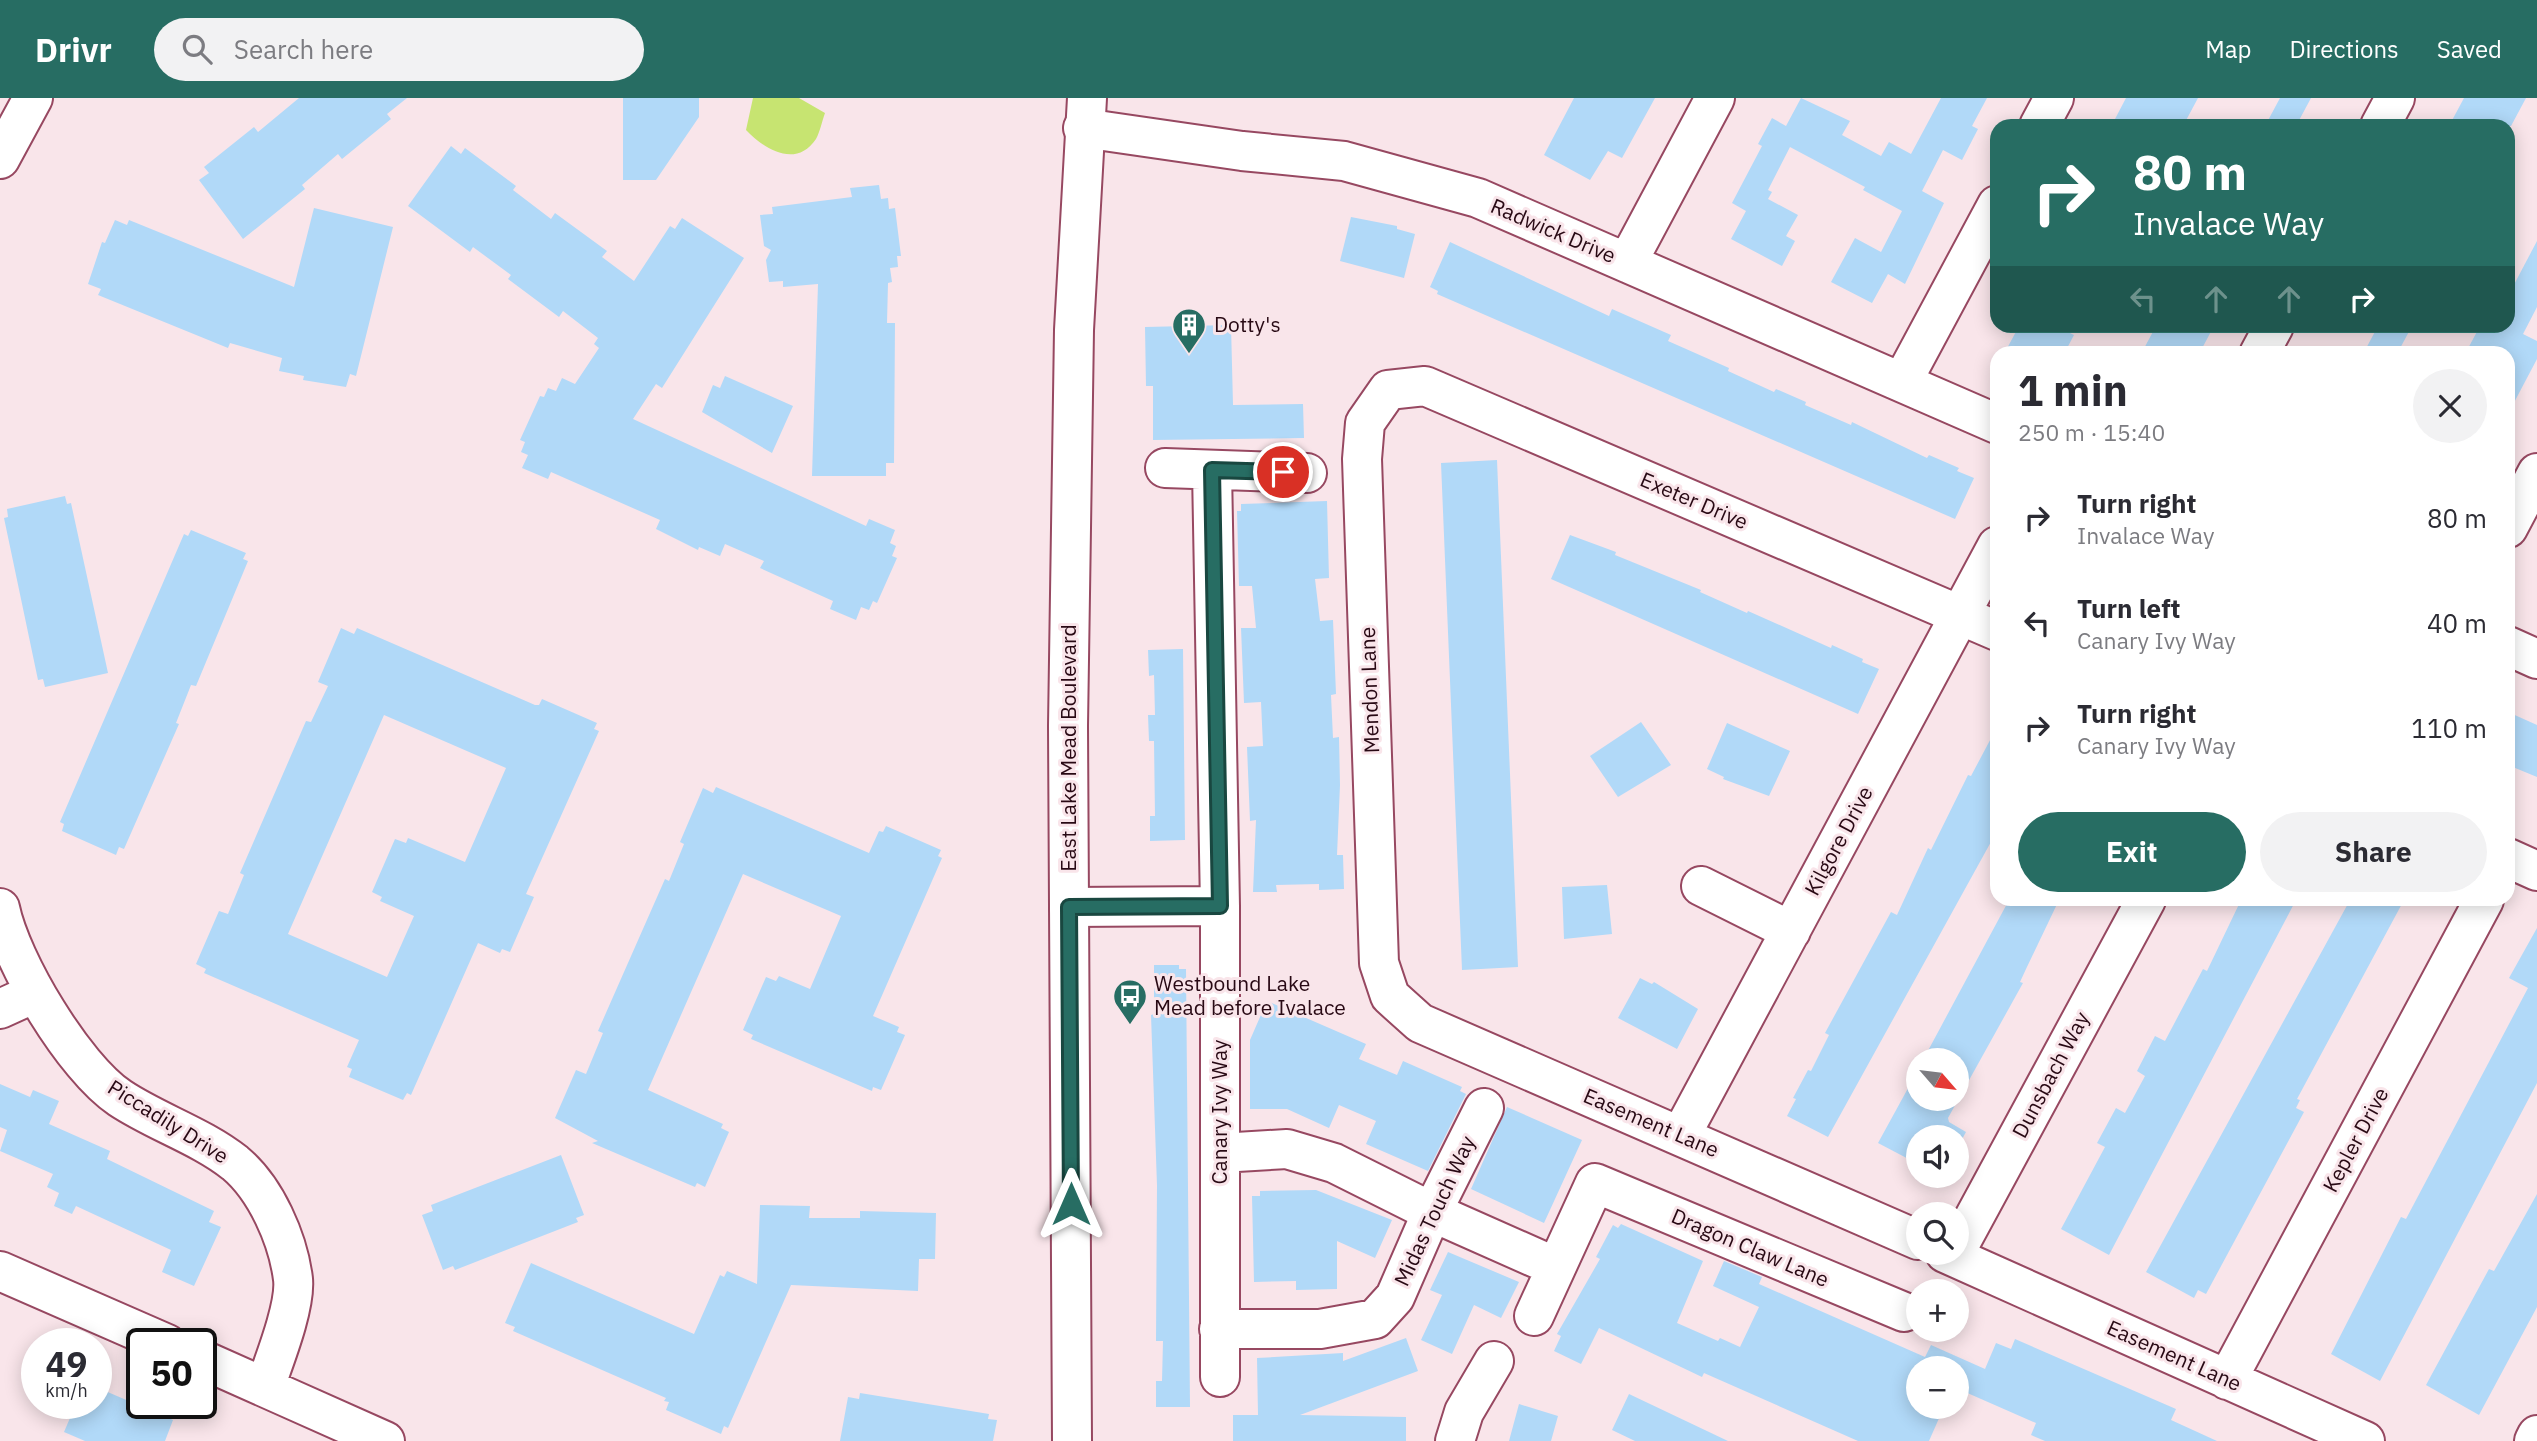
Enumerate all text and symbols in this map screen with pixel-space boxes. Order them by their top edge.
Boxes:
search box [154,18,644,81]
text: Drivr [35,28,112,71]
icon: search [178,30,216,68]
text: Search here [234,32,373,66]
text: Map [2205,33,2251,65]
text: Directions [2289,33,2399,65]
text: Saved [2437,33,2502,65]
text: 80 m [2133,140,2247,203]
icon: right [2018,147,2109,238]
street label: Radwick Drive [1487,191,1620,269]
text: Invalace Way [2133,202,2324,244]
icon: left [2124,280,2162,318]
icon: ahead [2197,280,2235,318]
icon: ahead [2270,280,2308,318]
icon: right [2343,280,2381,318]
building icon: Dotty's [1170,306,1208,355]
place label: Dotty's [1214,310,1281,338]
text: 1 min [2018,363,2128,418]
button: close [2413,369,2487,443]
text: 250 m · 15:40 [2018,417,2165,447]
pin [1253,442,1313,502]
icon: arrive [1264,453,1302,491]
street label: Exeter Drive [1636,465,1753,535]
text: Turn right [2077,486,2196,520]
icon: right [2018,499,2056,537]
text: 80 m [2427,501,2487,535]
text: Invalace Way [2077,520,2214,550]
text: Turn left [2077,591,2180,625]
icon: left [2018,604,2056,642]
text: 40 m [2427,606,2487,640]
street label: East Lake Mead Boulevard [1054,624,1082,872]
text: Canary Ivy Way [2077,625,2236,655]
street label: Mendon Lane [1353,626,1385,754]
text: Turn right [2077,696,2196,730]
icon: right [2018,709,2056,747]
text: 110 m [2411,711,2487,745]
text: Canary Ivy Way [2077,730,2236,760]
street label: Kilgore Drive [1798,781,1879,900]
button: Exit [2018,812,2246,892]
button: Share [2260,812,2487,892]
place label: Westbound Lake Mead before Ivalace [1154,969,1346,1021]
bus stop icon: Westbound Lake Mead before Ivalace [1111,977,1149,1026]
street label: Dunsbach Way [2005,1006,2095,1143]
street label: Canary Ivy Way [1205,1039,1233,1185]
north arrow [1906,1048,1969,1111]
map controls [1906,1048,1969,1419]
street label: Piccadily Drive [103,1073,234,1169]
street label: Easement Lane [1579,1081,1723,1163]
street label: Kepler Drive [2316,1082,2395,1197]
button: sound [1906,1125,1969,1188]
street label: Midas Touch Way [1387,1130,1481,1290]
position arrow [1034,1167,1108,1241]
street label: Dragon Claw Lane [1667,1201,1834,1293]
button: search [1906,1202,1969,1265]
button: + [1906,1279,1969,1342]
street label: Easement Lane [2103,1313,2246,1397]
speed limit sign: 50 [126,1328,217,1419]
text: 49 [45,1341,88,1387]
button: − [1906,1356,1969,1419]
text: km/h [45,1379,88,1402]

